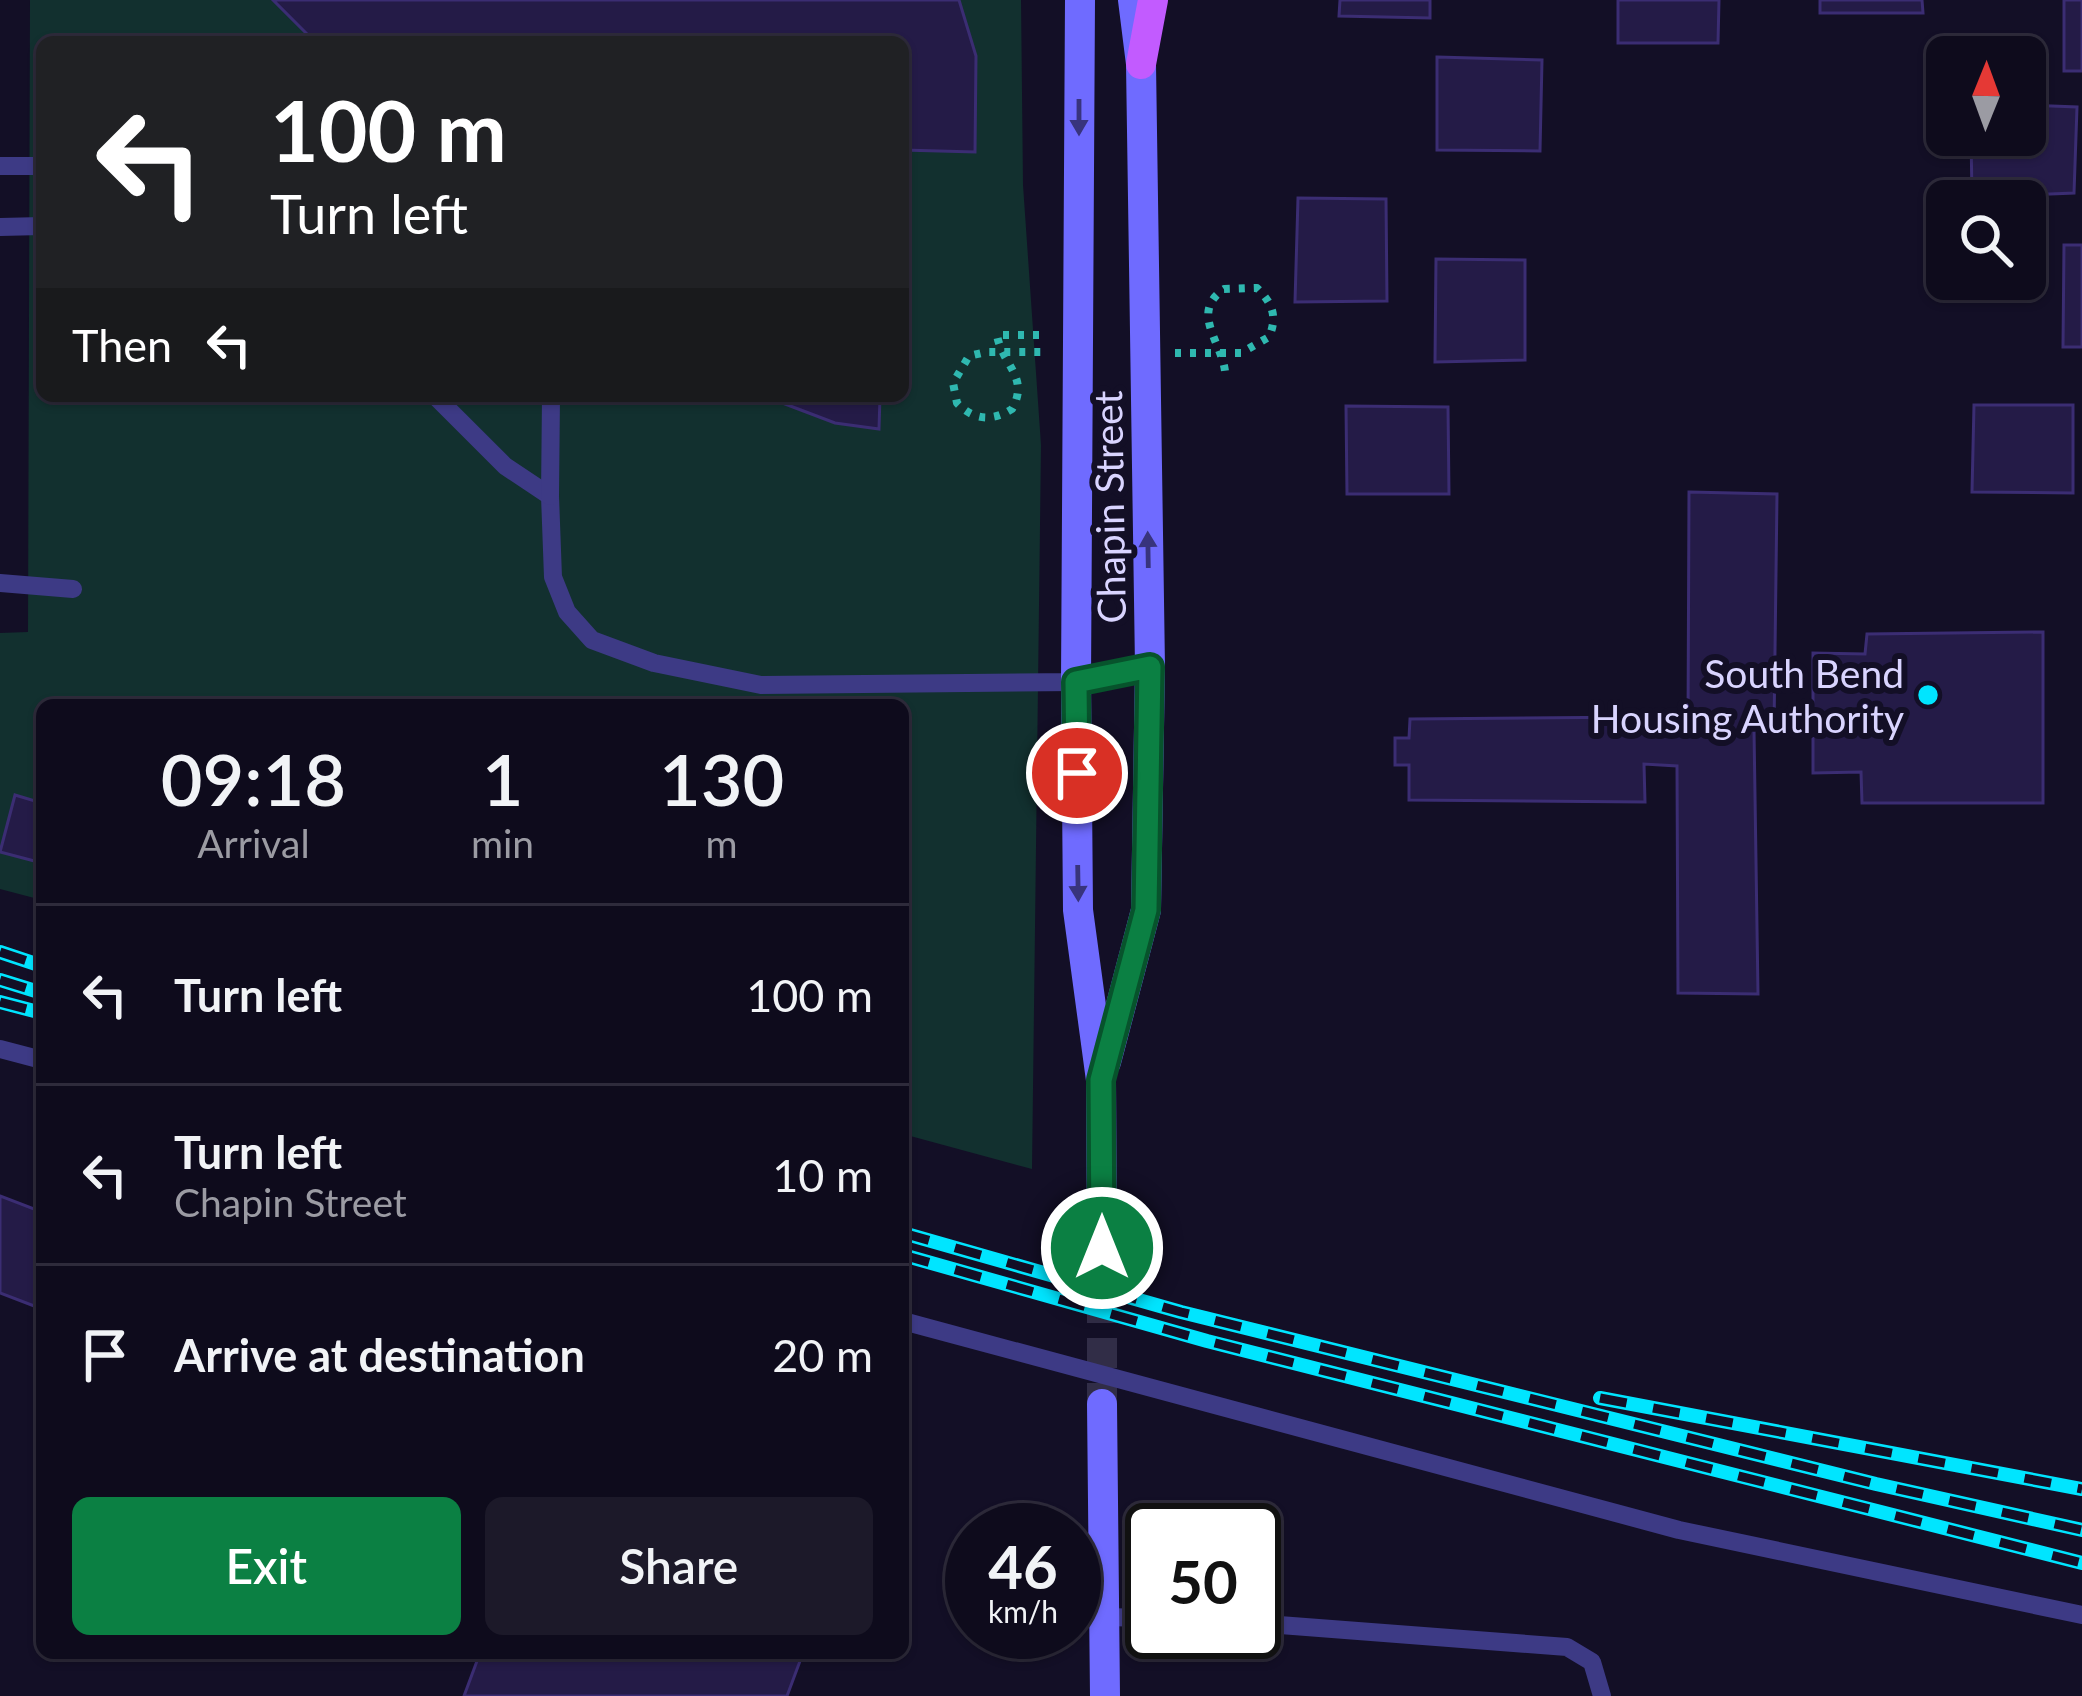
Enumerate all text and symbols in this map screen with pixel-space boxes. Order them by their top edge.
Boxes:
north arrow [1926,36,2046,156]
map controls [1926,36,2046,300]
text: 100 m [270,79,507,180]
icon: left [72,84,228,240]
one-way arrow [1069,99,1089,137]
button: search [1926,180,2046,300]
text: Turn left [270,181,468,246]
icon: left [196,312,262,378]
text: Then [72,318,172,372]
street label: Chapin Street [1084,390,1134,624]
one-way arrow [1138,530,1158,568]
place label: South Bend Housing Authority [1591,650,1904,741]
marker: South Bend Housing Authority [1915,682,1941,708]
pin [1026,722,1128,824]
text: 09:18 [161,735,346,821]
text: 1 [482,735,523,821]
text: 130 [659,735,784,821]
icon: arrive [1044,740,1110,806]
text: Arrival [197,820,310,866]
text: min [471,820,534,866]
text: m [706,820,738,866]
one-way arrow [1068,865,1088,903]
icon: left [72,962,138,1028]
text: Turn left [174,968,342,1022]
text: 100 m [746,968,873,1022]
text: Turn left [174,1125,342,1179]
icon: left [72,1142,138,1208]
text: 10 m [772,1148,873,1202]
text: Chapin Street [174,1179,407,1225]
position arrow [1039,1185,1165,1311]
icon: arrive [72,1322,138,1388]
text: Arrive at destination [174,1328,585,1382]
text: 20 m [772,1328,873,1382]
button: Exit [72,1497,461,1635]
button: Share [485,1497,873,1635]
speed limit sign: 50 [1125,1503,1281,1659]
text: 46 [988,1530,1058,1602]
text: km/h [988,1593,1058,1629]

